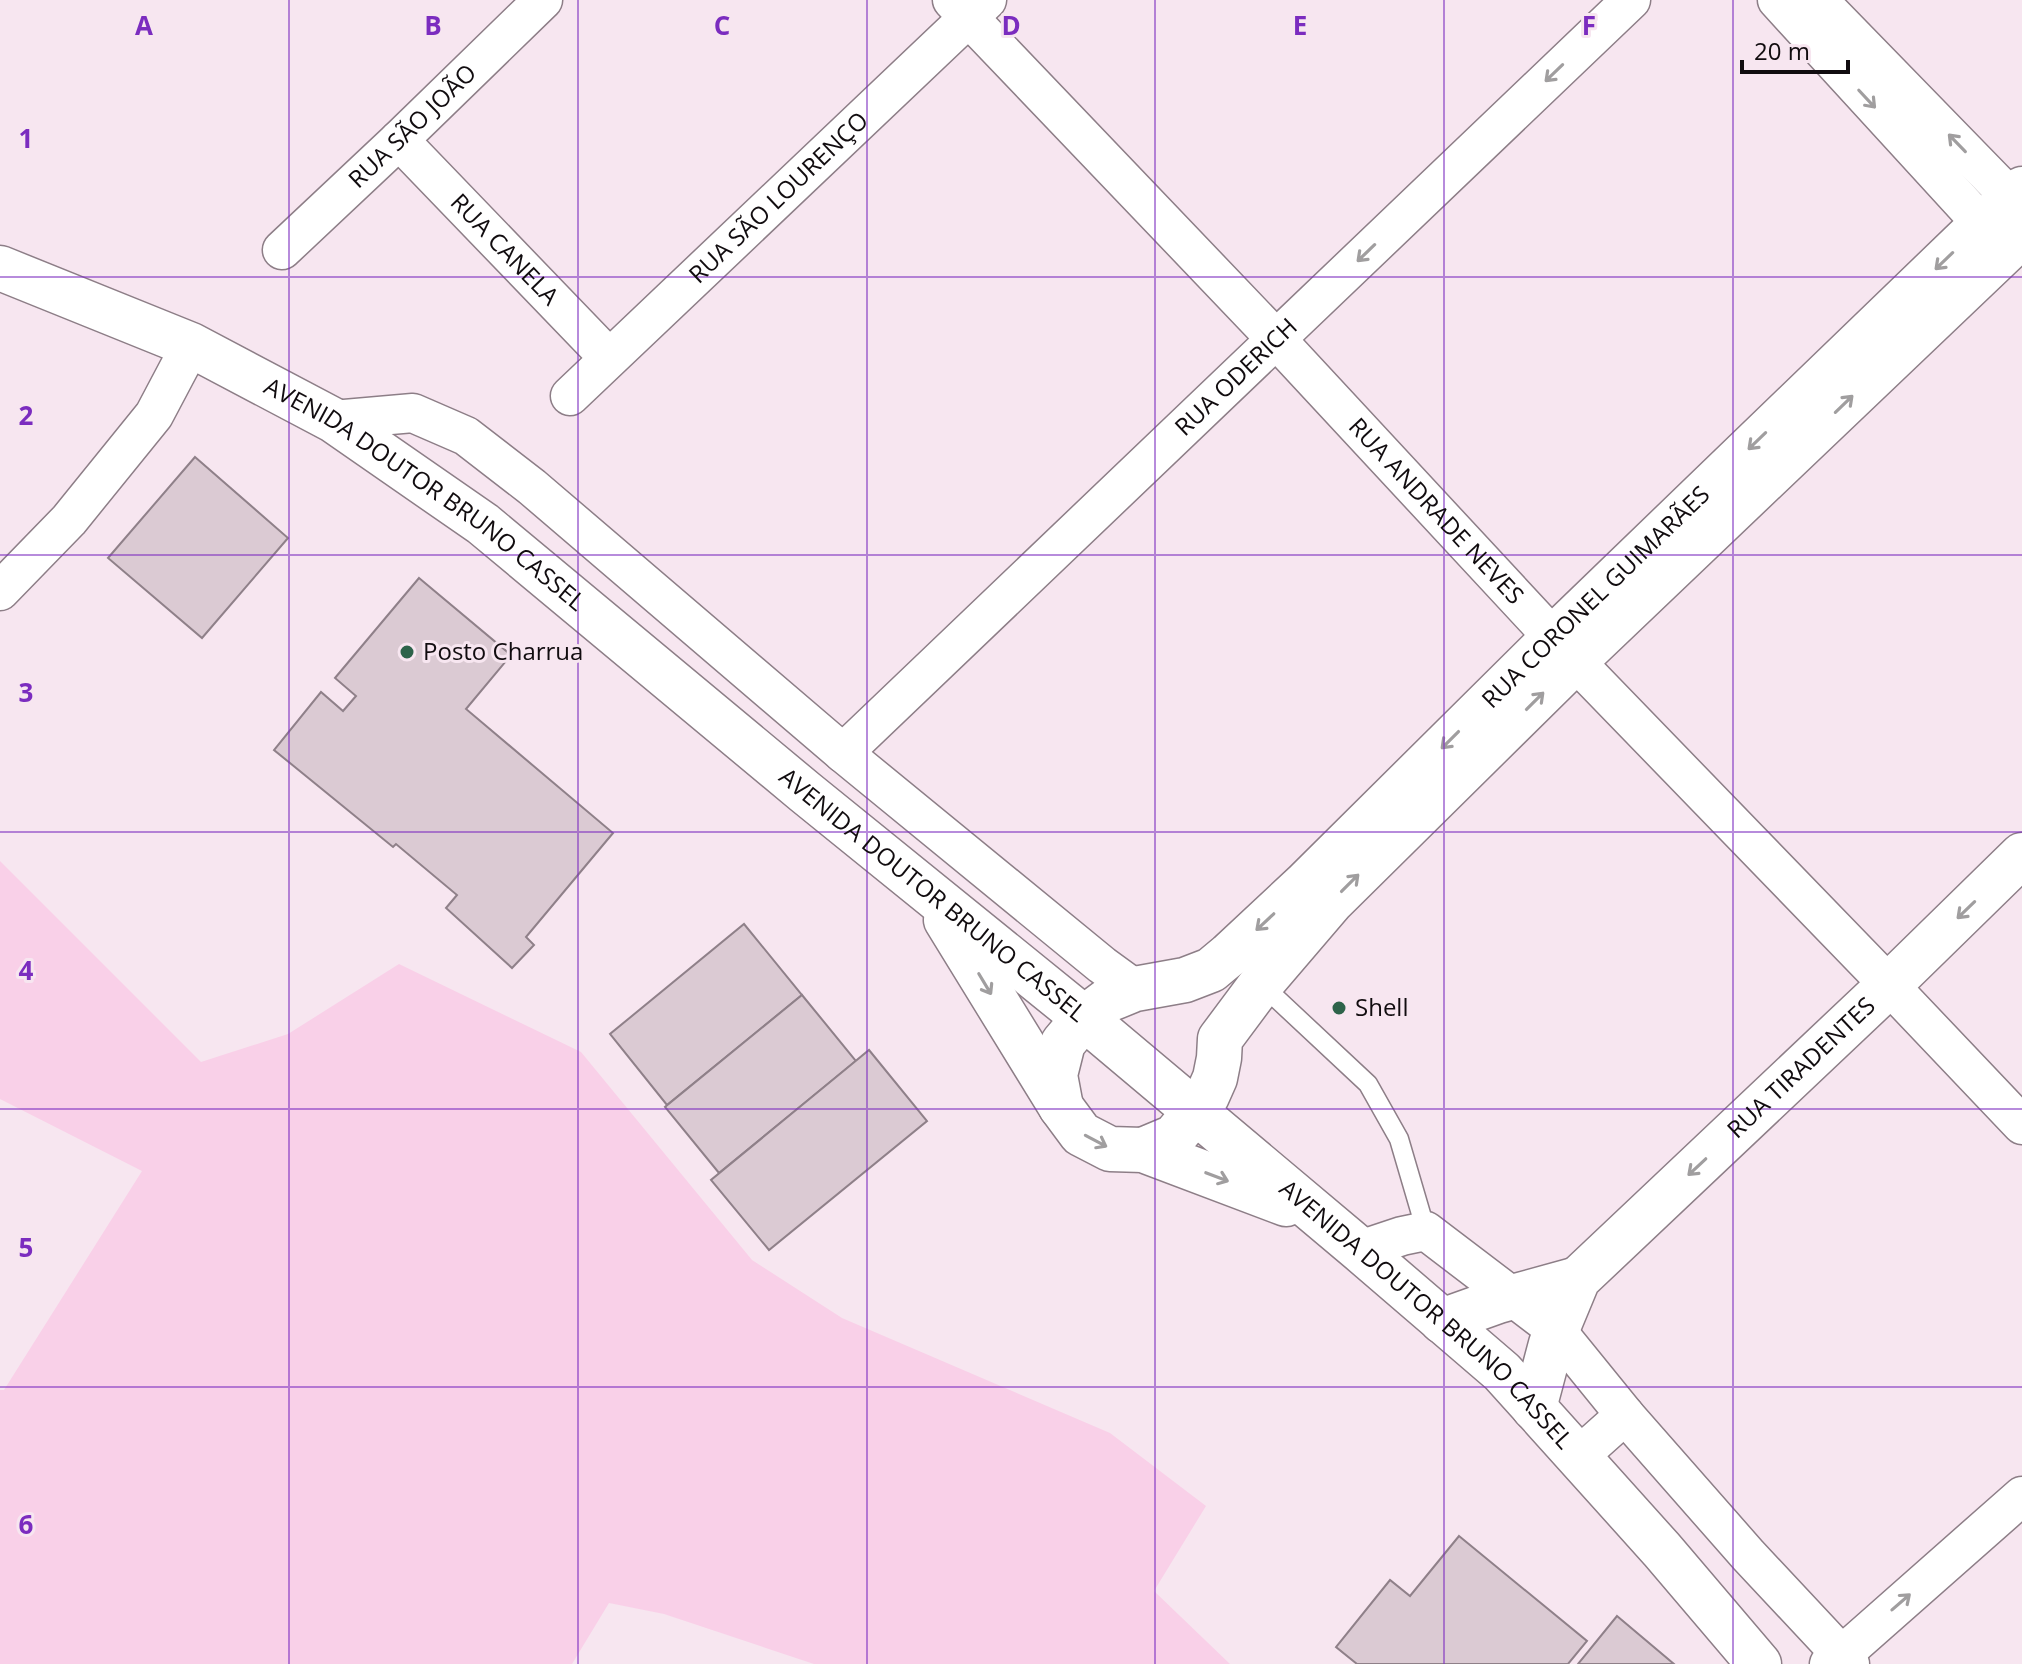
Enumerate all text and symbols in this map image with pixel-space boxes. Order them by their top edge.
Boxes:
text: A [135,7,153,43]
text: B [424,7,442,43]
text: C [714,7,730,43]
text: D [1001,7,1021,43]
text: E [1293,7,1307,43]
text: F [1582,7,1596,43]
scale bar [1742,24,1848,74]
text: 20 m [1754,34,1810,67]
street label: RUA SÃO JOÃO [340,56,483,194]
one-way arrow [1544,64,1564,83]
one-way arrow [1858,88,1876,108]
street label: RUA SÃO LOURENÇO [681,103,875,290]
text: 1 [19,120,33,156]
one-way arrow [1948,134,1967,153]
street label: RUA CANELA [444,185,568,312]
one-way arrow [1357,243,1376,262]
one-way arrow [1934,251,1954,270]
street label: RUA ODERICH [1167,310,1304,442]
street label: AVENIDA DOUTOR BRUNO CASSEL [259,369,593,617]
one-way arrow [1834,395,1854,414]
text: 2 [19,397,34,433]
street label: RUA ANDRADE NEVES [1342,410,1532,611]
one-way arrow [1747,432,1767,451]
street label: RUA CORONEL GUIMARÃES [1474,478,1716,715]
place label: Posto Charrua [423,634,583,667]
marker: Posto Charrua [398,643,416,661]
text: 3 [19,674,33,710]
one-way arrow [1525,692,1544,711]
one-way arrow [1441,730,1460,749]
street label: AVENIDA DOUTOR BRUNO CASSEL [773,760,1094,1028]
one-way arrow [1340,874,1359,893]
one-way arrow [1957,900,1976,919]
one-way arrow [1255,912,1275,930]
text: 4 [19,952,34,988]
one-way arrow [978,972,994,995]
street label: RUA TIRADENTES [1719,989,1882,1145]
place label: Shell [1355,990,1408,1023]
marker: Shell [1330,999,1348,1017]
one-way arrow [1083,1134,1107,1150]
one-way arrow [1687,1157,1707,1176]
one-way arrow [1204,1171,1228,1185]
street label: AVENIDA DOUTOR BRUNO CASSEL [1273,1171,1581,1455]
text: 5 [19,1229,33,1265]
text: 6 [19,1506,34,1542]
one-way arrow [1891,1594,1911,1612]

